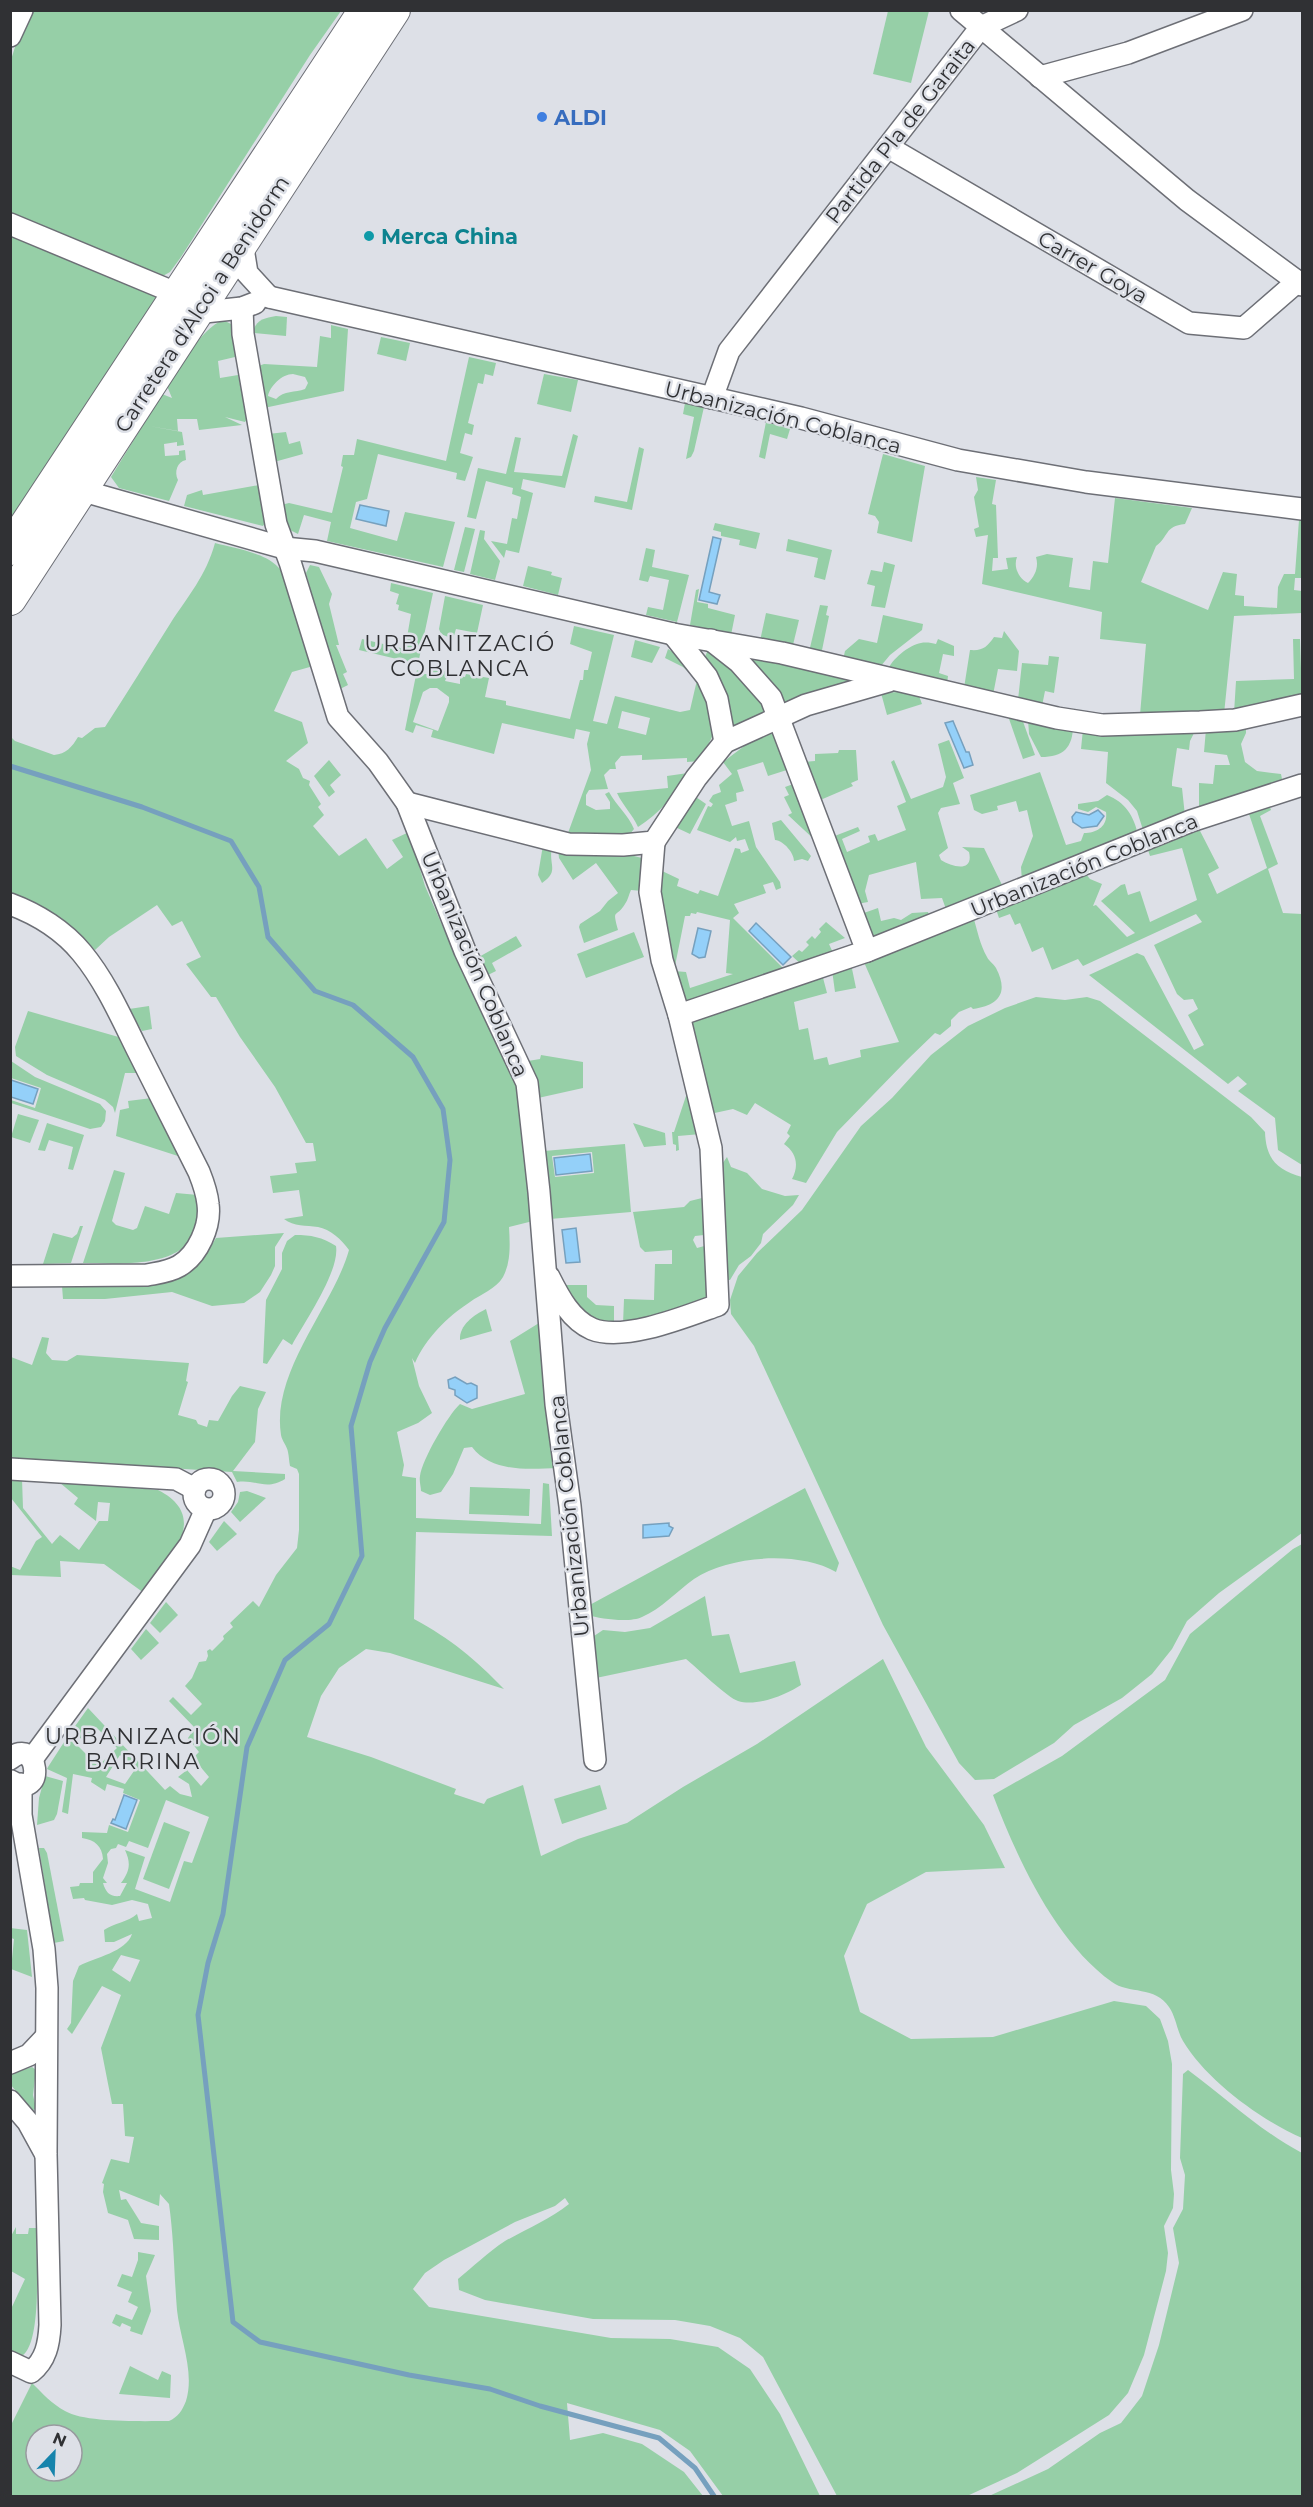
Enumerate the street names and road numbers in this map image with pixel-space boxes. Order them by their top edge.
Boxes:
street label: Partida Pla de Garaita [820,34,980,228]
street label: Carretera d'Alcoi a Benidorm [110,171,294,437]
street label: Carrer Goya [1034,226,1152,308]
street label: Urbanización Coblanca [662,375,904,459]
street label: Urbanización Coblanca [967,808,1201,922]
street label: Urbanización Coblanca [416,847,534,1081]
street label: Urbanización Coblanca [544,1394,594,1638]

